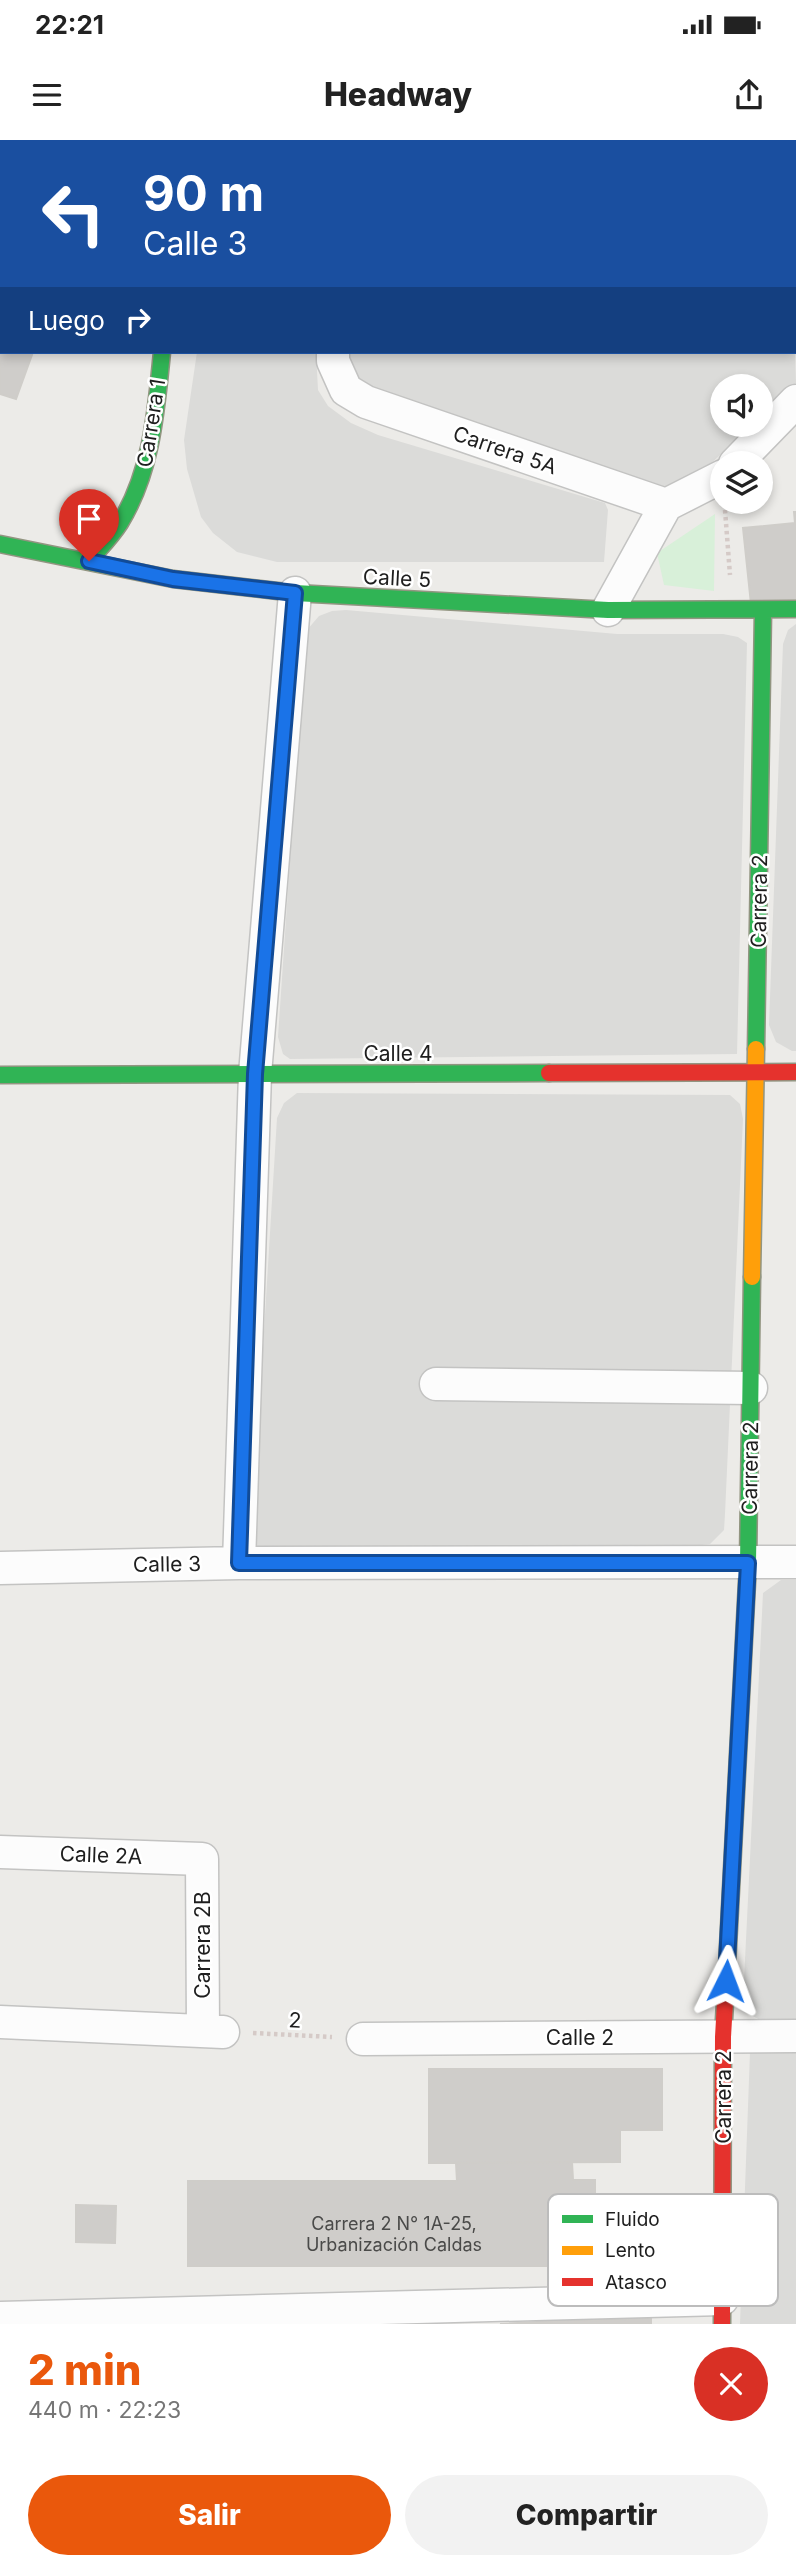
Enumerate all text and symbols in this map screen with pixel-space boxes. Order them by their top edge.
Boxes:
text: 22:21 [35,9,104,40]
text: Headway [324,75,472,114]
icon: menu [28,76,66,114]
icon: share [730,76,768,114]
text: 90 m [143,164,264,223]
icon: left [28,168,119,259]
text: Calle 3 [143,224,247,263]
icon: right [119,301,157,339]
text: Luego [28,305,105,336]
map controls [710,374,773,514]
button: sound [710,374,773,437]
street label: Carrera 1 [132,377,170,469]
street label: Carrera 5A [450,421,560,479]
button: layers [710,451,773,514]
pin [59,489,119,561]
icon: arrive [70,500,108,538]
street label: Calle 5 [362,564,432,592]
street label: Carrera 2 [746,854,772,948]
street label: Calle 4 [363,1041,433,1066]
street label: Carrera 2 [737,1421,763,1515]
street label: Calle 3 [133,1551,201,1577]
street label: Calle 2A [59,1841,143,1869]
street label: Carrera 2B [190,1891,215,1999]
position arrow [689,1944,763,2018]
street label: 2 [288,2007,302,2033]
street label: Calle 2 [546,2025,614,2050]
street label: Carrera 2 [711,2050,736,2144]
legend [548,2194,778,2306]
text: Fluido [605,2208,660,2231]
house number: Carrera 2 N° 1A-25, Urbanización Caldas [306,2213,482,2255]
text: Lento [605,2239,655,2262]
text: Atasco [605,2271,667,2294]
text: 2 min [28,2344,142,2395]
button: close [694,2347,768,2421]
text: 440 m · 22:23 [28,2396,181,2424]
button: Salir [28,2475,391,2555]
button: Compartir [405,2475,768,2555]

